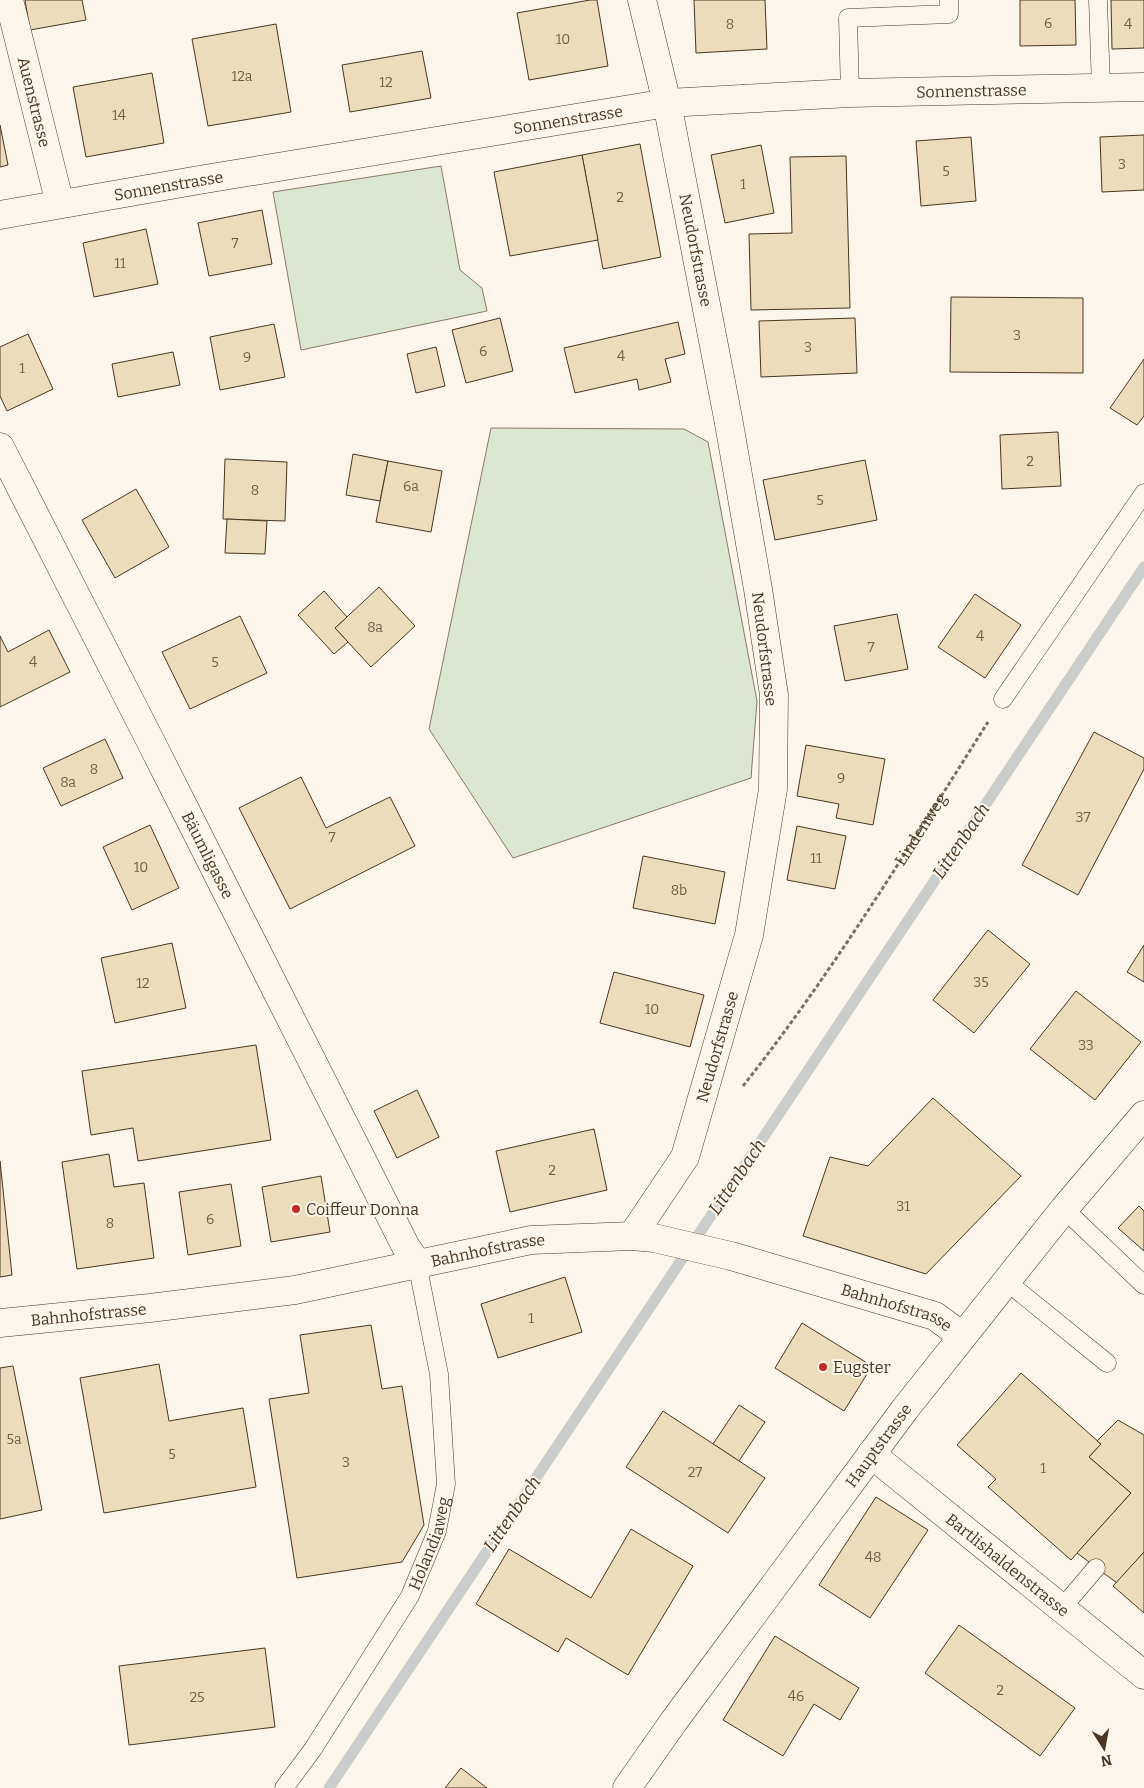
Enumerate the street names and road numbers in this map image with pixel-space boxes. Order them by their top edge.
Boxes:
street label: Auenstrasse [14,55,54,149]
street label: Sonnenstrasse [916,80,1027,102]
street label: Sonnenstrasse [512,101,624,138]
street label: Sonnenstrasse [112,167,225,205]
street label: Neudorfstrasse [675,192,716,308]
street label: Neudorfstrasse [748,591,781,707]
street label: Lindenweg [891,790,951,869]
street label: Bäumligasse [178,809,237,902]
street label: Neudorfstrasse [692,989,742,1105]
street label: Bahnhofstrasse [429,1230,545,1271]
street label: Bahnhofstrasse [839,1280,956,1335]
street label: Bahnhofstrasse [30,1299,147,1330]
street label: Hauptstrasse [841,1400,916,1491]
street label: Holandiaweg [405,1495,453,1593]
street label: Bartlishaldenstrasse [942,1510,1073,1621]

